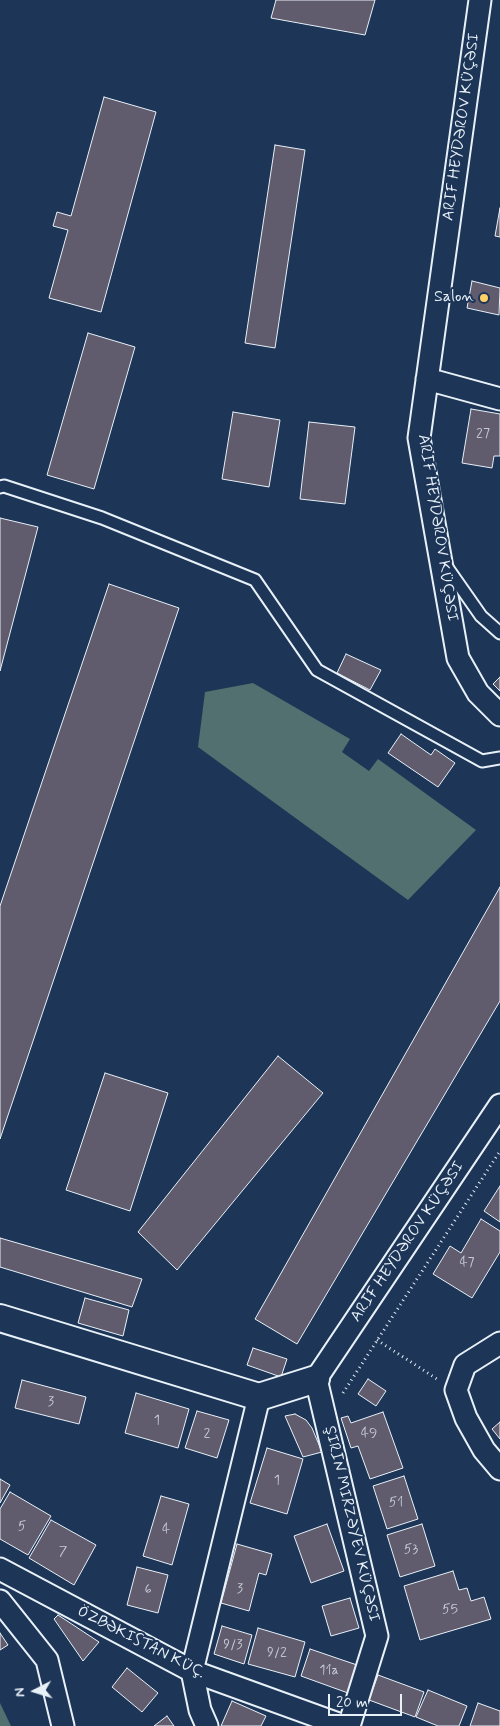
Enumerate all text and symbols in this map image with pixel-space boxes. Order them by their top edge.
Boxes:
street label: ARIF HEYDƏROV KÜÇƏSI [439,32,485,222]
place label: Salon [434,288,474,308]
marker: Salon [478,292,490,304]
house number: 27 [476,426,490,442]
street label: ARIF HEYDƏROV KÜÇƏSI [413,433,461,623]
street label: ARIF HEYDƏROV KÜÇƏSI [347,1158,469,1326]
house number: 47 [459,1255,475,1271]
house number: 3 [48,1394,54,1410]
house number: 1 [154,1413,160,1429]
street label: ŞIRIN MIRZƏYEV KÜÇƏSI [319,1424,383,1624]
house number: 2 [204,1426,210,1442]
house number: 49 [361,1426,377,1442]
house number: 1 [274,1473,280,1489]
house number: 51 [389,1495,403,1511]
house number: 5 [18,1519,26,1535]
house number: 4 [162,1522,170,1538]
house number: 53 [404,1542,418,1558]
house number: 7 [59,1544,67,1560]
house number: 3 [237,1581,243,1597]
house number: 6 [144,1582,152,1598]
street label: ÖZBƏKISTAN KÜÇ. [74,1602,208,1684]
house number: 55 [442,1602,458,1618]
house number: 9/3 [223,1637,243,1653]
house number: 9/2 [267,1645,287,1661]
house number: 11a [319,1663,339,1679]
north arrow [10,1666,60,1716]
scale bar [330,1684,404,1716]
text: N [11,1687,29,1698]
text: 20 m [336,1693,368,1713]

